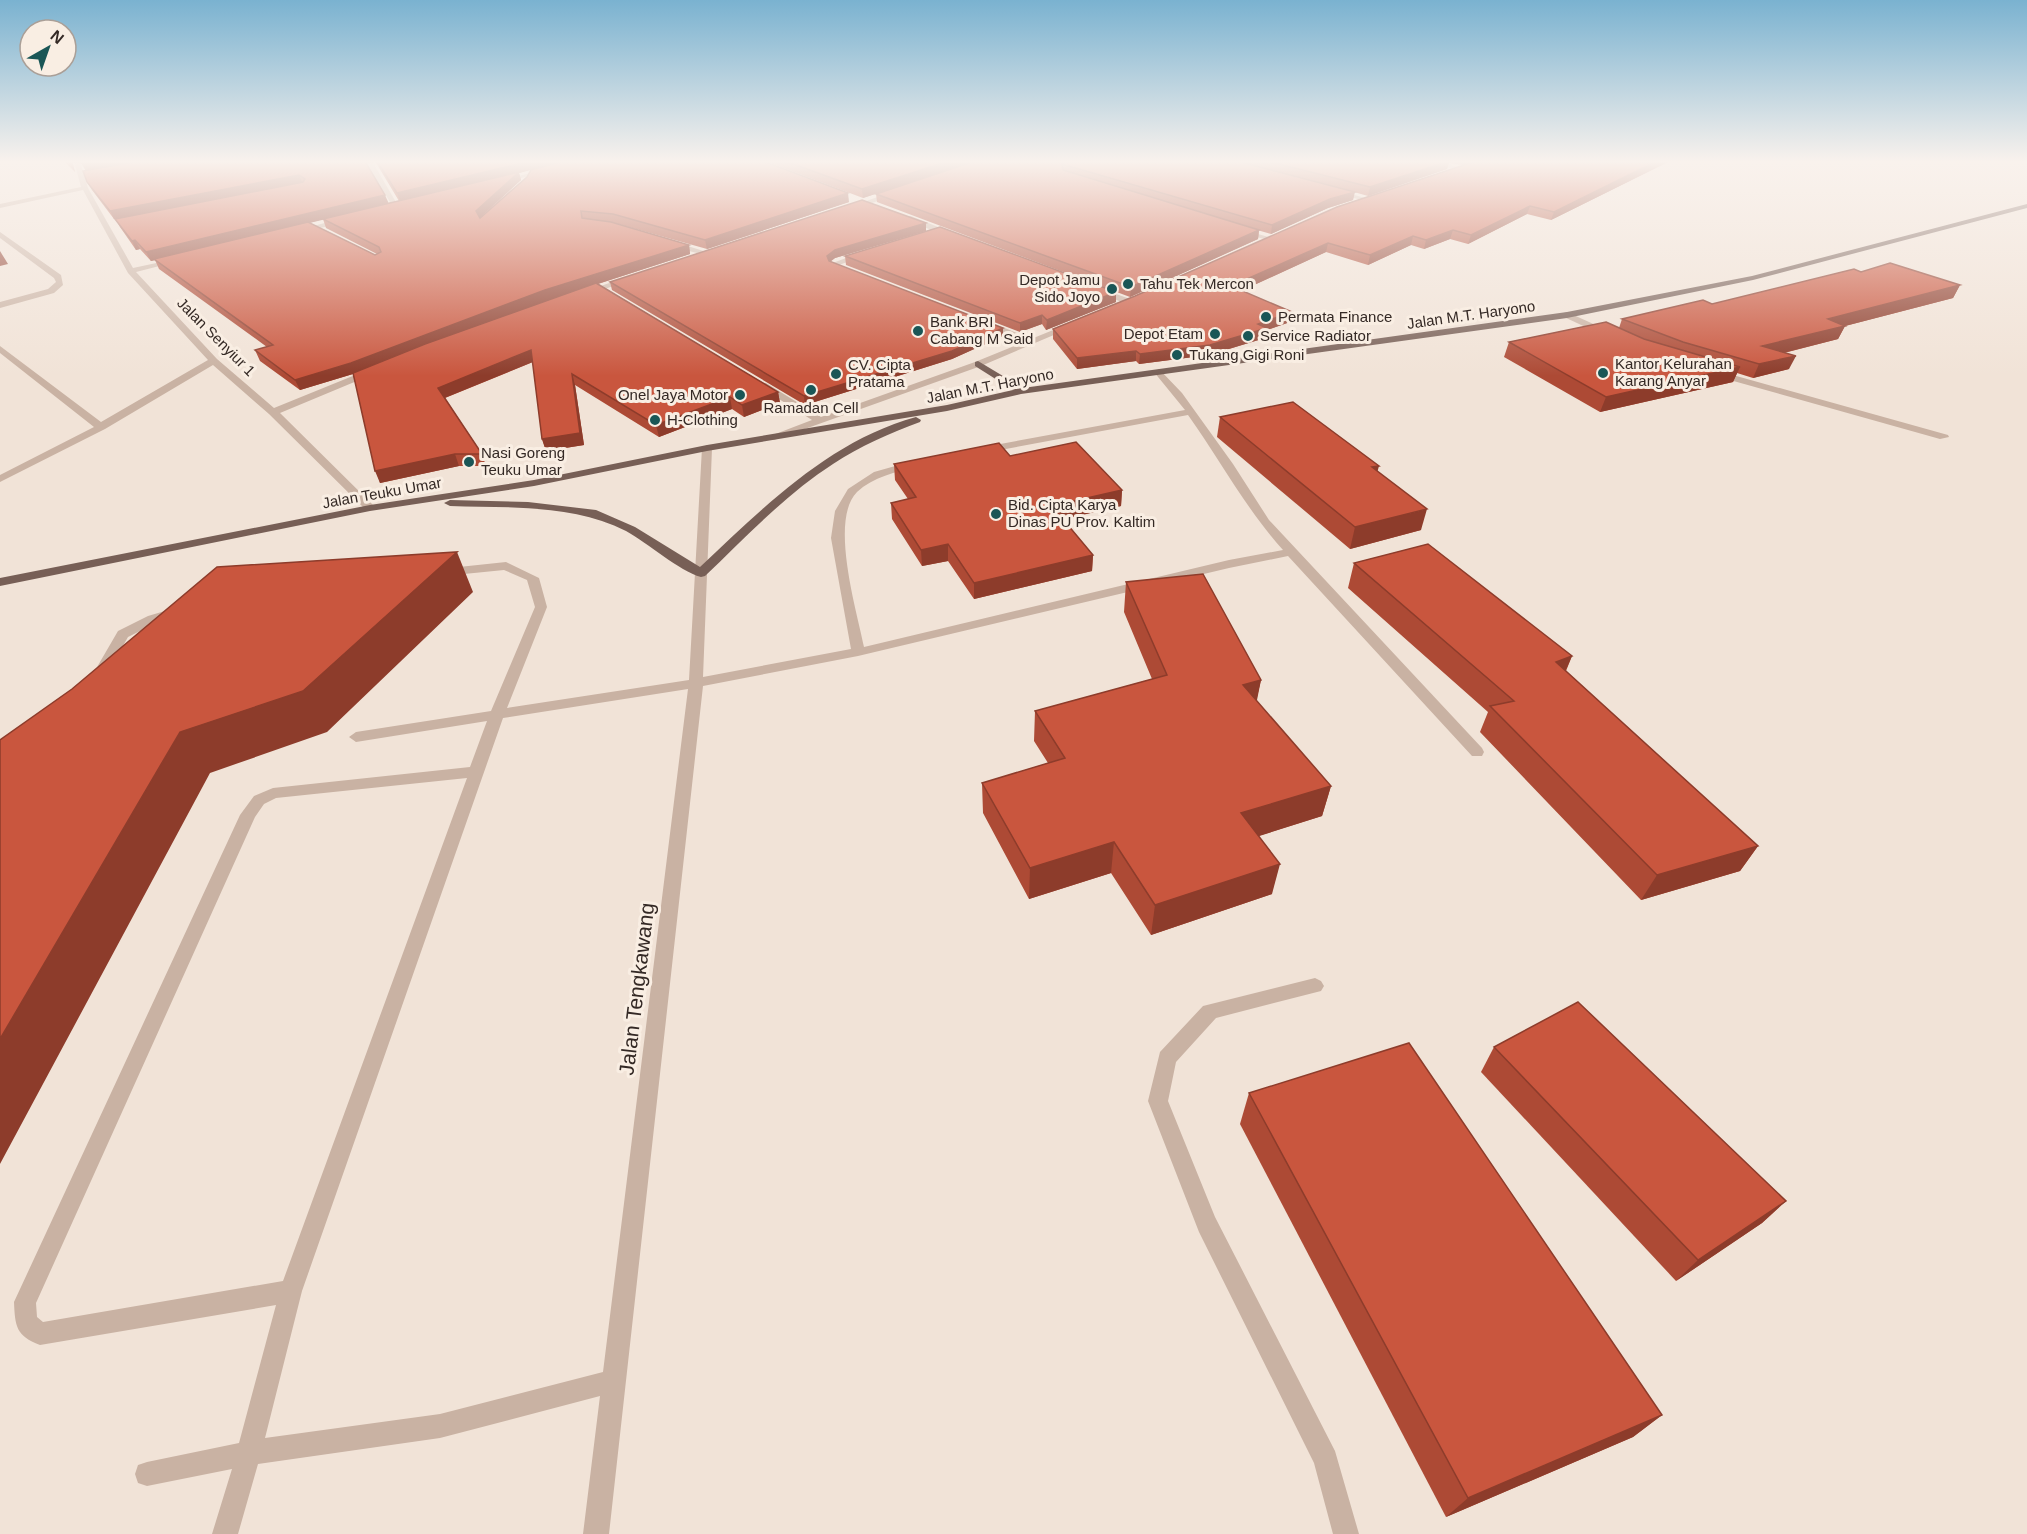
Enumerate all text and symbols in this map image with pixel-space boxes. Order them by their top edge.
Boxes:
north arrow [18,18,78,78]
text: N [47,27,67,47]
place label: Depot Jamu Sido Joyo [1019,271,1100,305]
place label: Tahu Tek Mercon [1140,275,1254,292]
marker: Tahu Tek Mercon [1121,277,1135,291]
marker: Depot Jamu Sido Joyo [1105,282,1119,296]
street label: Jalan Senyiur 1 [174,294,259,379]
street label: Jalan M.T. Haryono [1406,297,1536,332]
place label: Permata Finance [1278,308,1392,325]
marker: Permata Finance [1259,310,1273,324]
place label: Bank BRI Cabang M Said [930,313,1033,347]
marker: Bank BRI Cabang M Said [911,324,925,338]
place label: Depot Etam [1124,325,1203,342]
marker: Depot Etam [1208,327,1222,341]
place label: Service Radiator [1260,327,1371,344]
marker: Service Radiator [1241,329,1255,343]
place label: Tukang Gigi Roni [1189,346,1304,363]
marker: Tukang Gigi Roni [1170,348,1184,362]
place label: Kantor Kelurahan Karang Anyar [1615,355,1732,389]
place label: CV. Cipta Pratama [848,356,911,390]
street label: Jalan M.T. Haryono [925,365,1055,406]
marker: Kantor Kelurahan Karang Anyar [1596,366,1610,380]
marker: CV. Cipta Pratama [829,367,843,381]
marker: Ramadan Cell [804,383,818,397]
place label: Onel Jaya Motor [618,386,728,403]
marker: Onel Jaya Motor [733,388,747,402]
place label: Ramadan Cell [763,399,859,416]
place label: H-Clothing [667,411,738,428]
marker: H-Clothing [648,413,662,427]
place label: Nasi Goreng Teuku Umar [481,444,565,478]
marker: Nasi Goreng Teuku Umar [462,455,476,469]
street label: Jalan Teuku Umar [321,474,443,511]
place label: Bid. Cipta Karya Dinas PU Prov. Kaltim [1008,496,1155,530]
marker: Bid. Cipta Karya Dinas PU Prov. Kaltim [989,507,1003,521]
street label: Jalan Tengkawang [615,901,658,1076]

